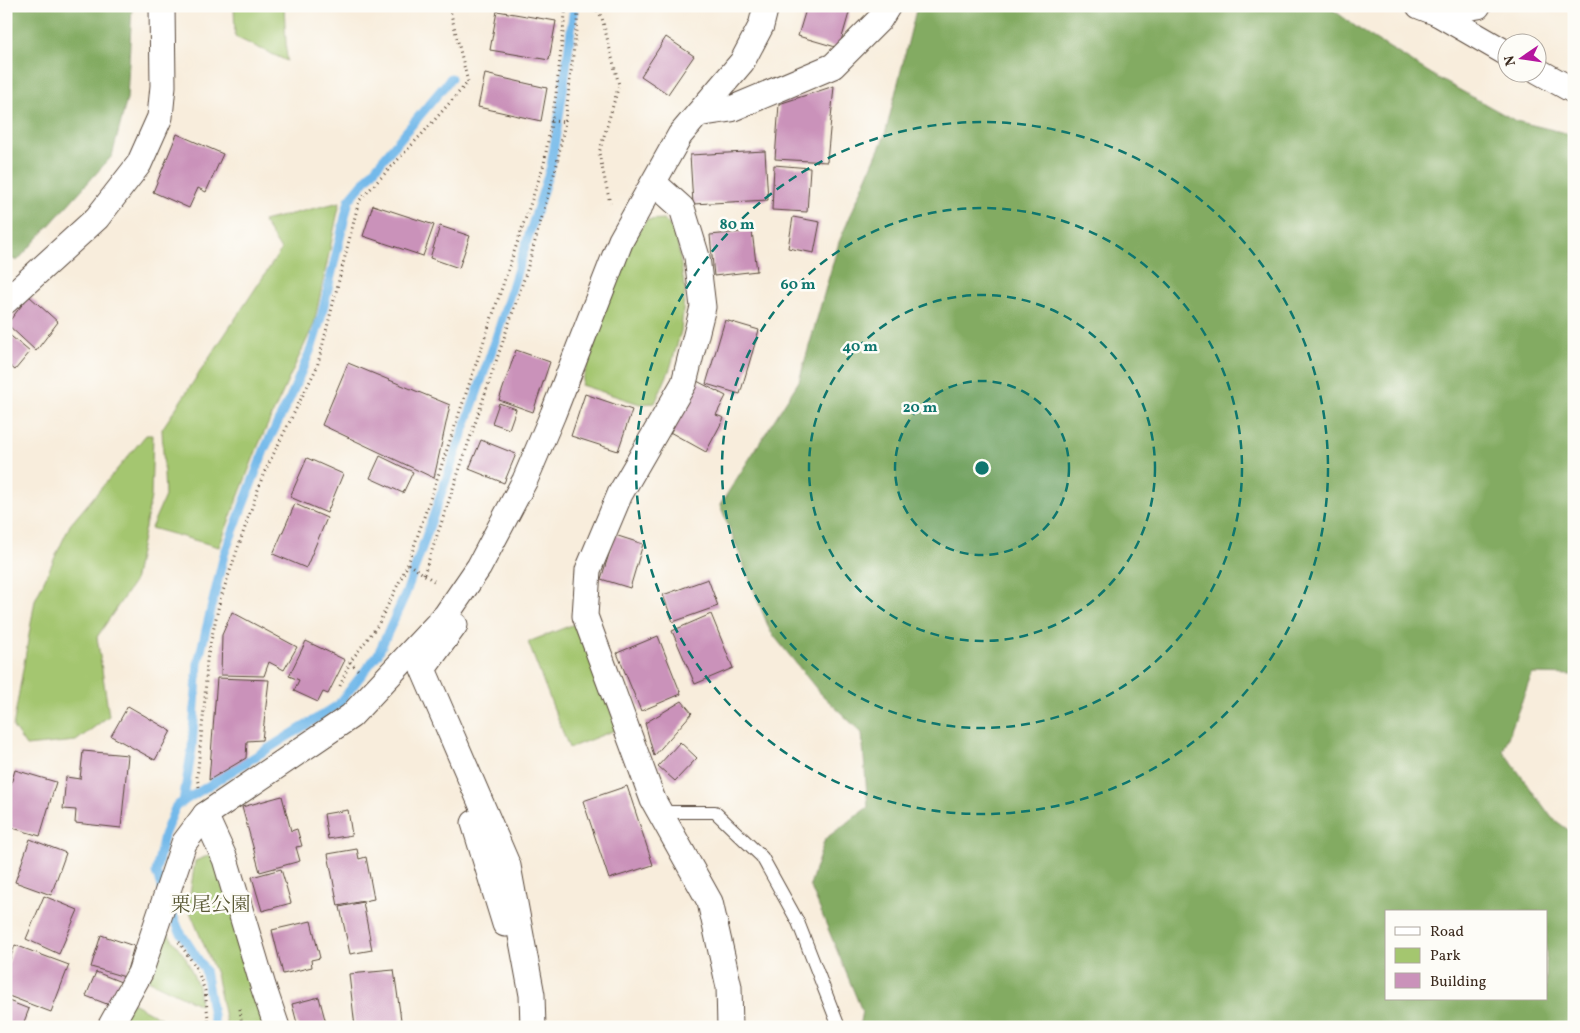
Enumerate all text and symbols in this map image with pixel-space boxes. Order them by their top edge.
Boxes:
north arrow [1498,32,1548,82]
text: N [1500,53,1521,68]
text: 80 m [720,215,755,236]
text: 60 m [781,275,816,296]
text: 40 m [842,337,878,358]
text: 20 m [903,398,938,419]
centre of rings [973,459,991,477]
park label: 栗尾公園 [171,892,251,920]
legend [1385,910,1548,1000]
text: Road [1430,922,1464,943]
text: Park [1430,946,1461,967]
text: Building [1430,972,1487,993]

